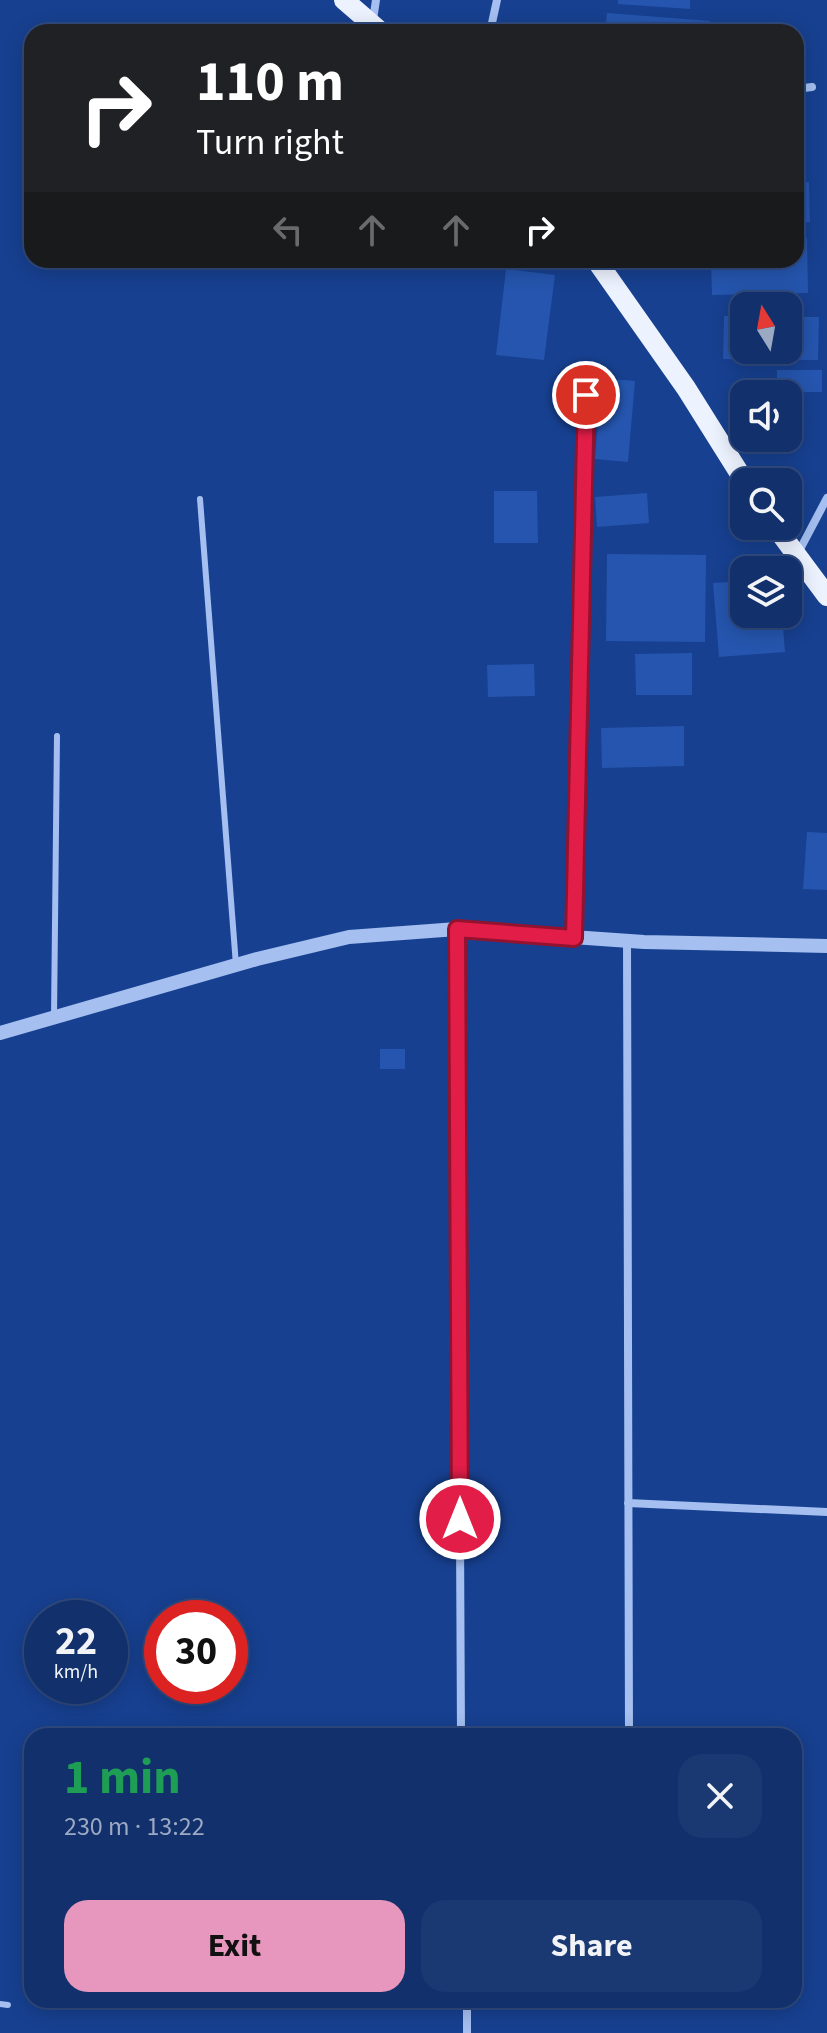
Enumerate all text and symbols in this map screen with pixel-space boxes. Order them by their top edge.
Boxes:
text: 110 m [196,43,344,122]
icon: right [64,56,168,160]
text: Turn right [196,117,344,168]
icon: left [266,208,310,252]
icon: ahead [350,208,394,252]
icon: ahead [434,208,478,252]
icon: right [518,208,562,252]
north arrow [730,292,802,364]
map controls [730,292,802,628]
pin [552,361,620,429]
icon: arrive [564,373,608,417]
button: sound [730,380,802,452]
button: search [730,468,802,540]
button: layers [730,556,802,628]
position arrow [418,1477,502,1561]
speed limit sign: 30 [144,1600,248,1704]
text: 22 [55,1613,97,1670]
text: km/h [54,1658,98,1686]
text: 1 min [64,1744,181,1812]
button: close [678,1754,762,1838]
text: 230 m · 13:22 [64,1808,205,1845]
button: Exit [64,1900,405,1992]
button: Share [421,1900,762,1992]

